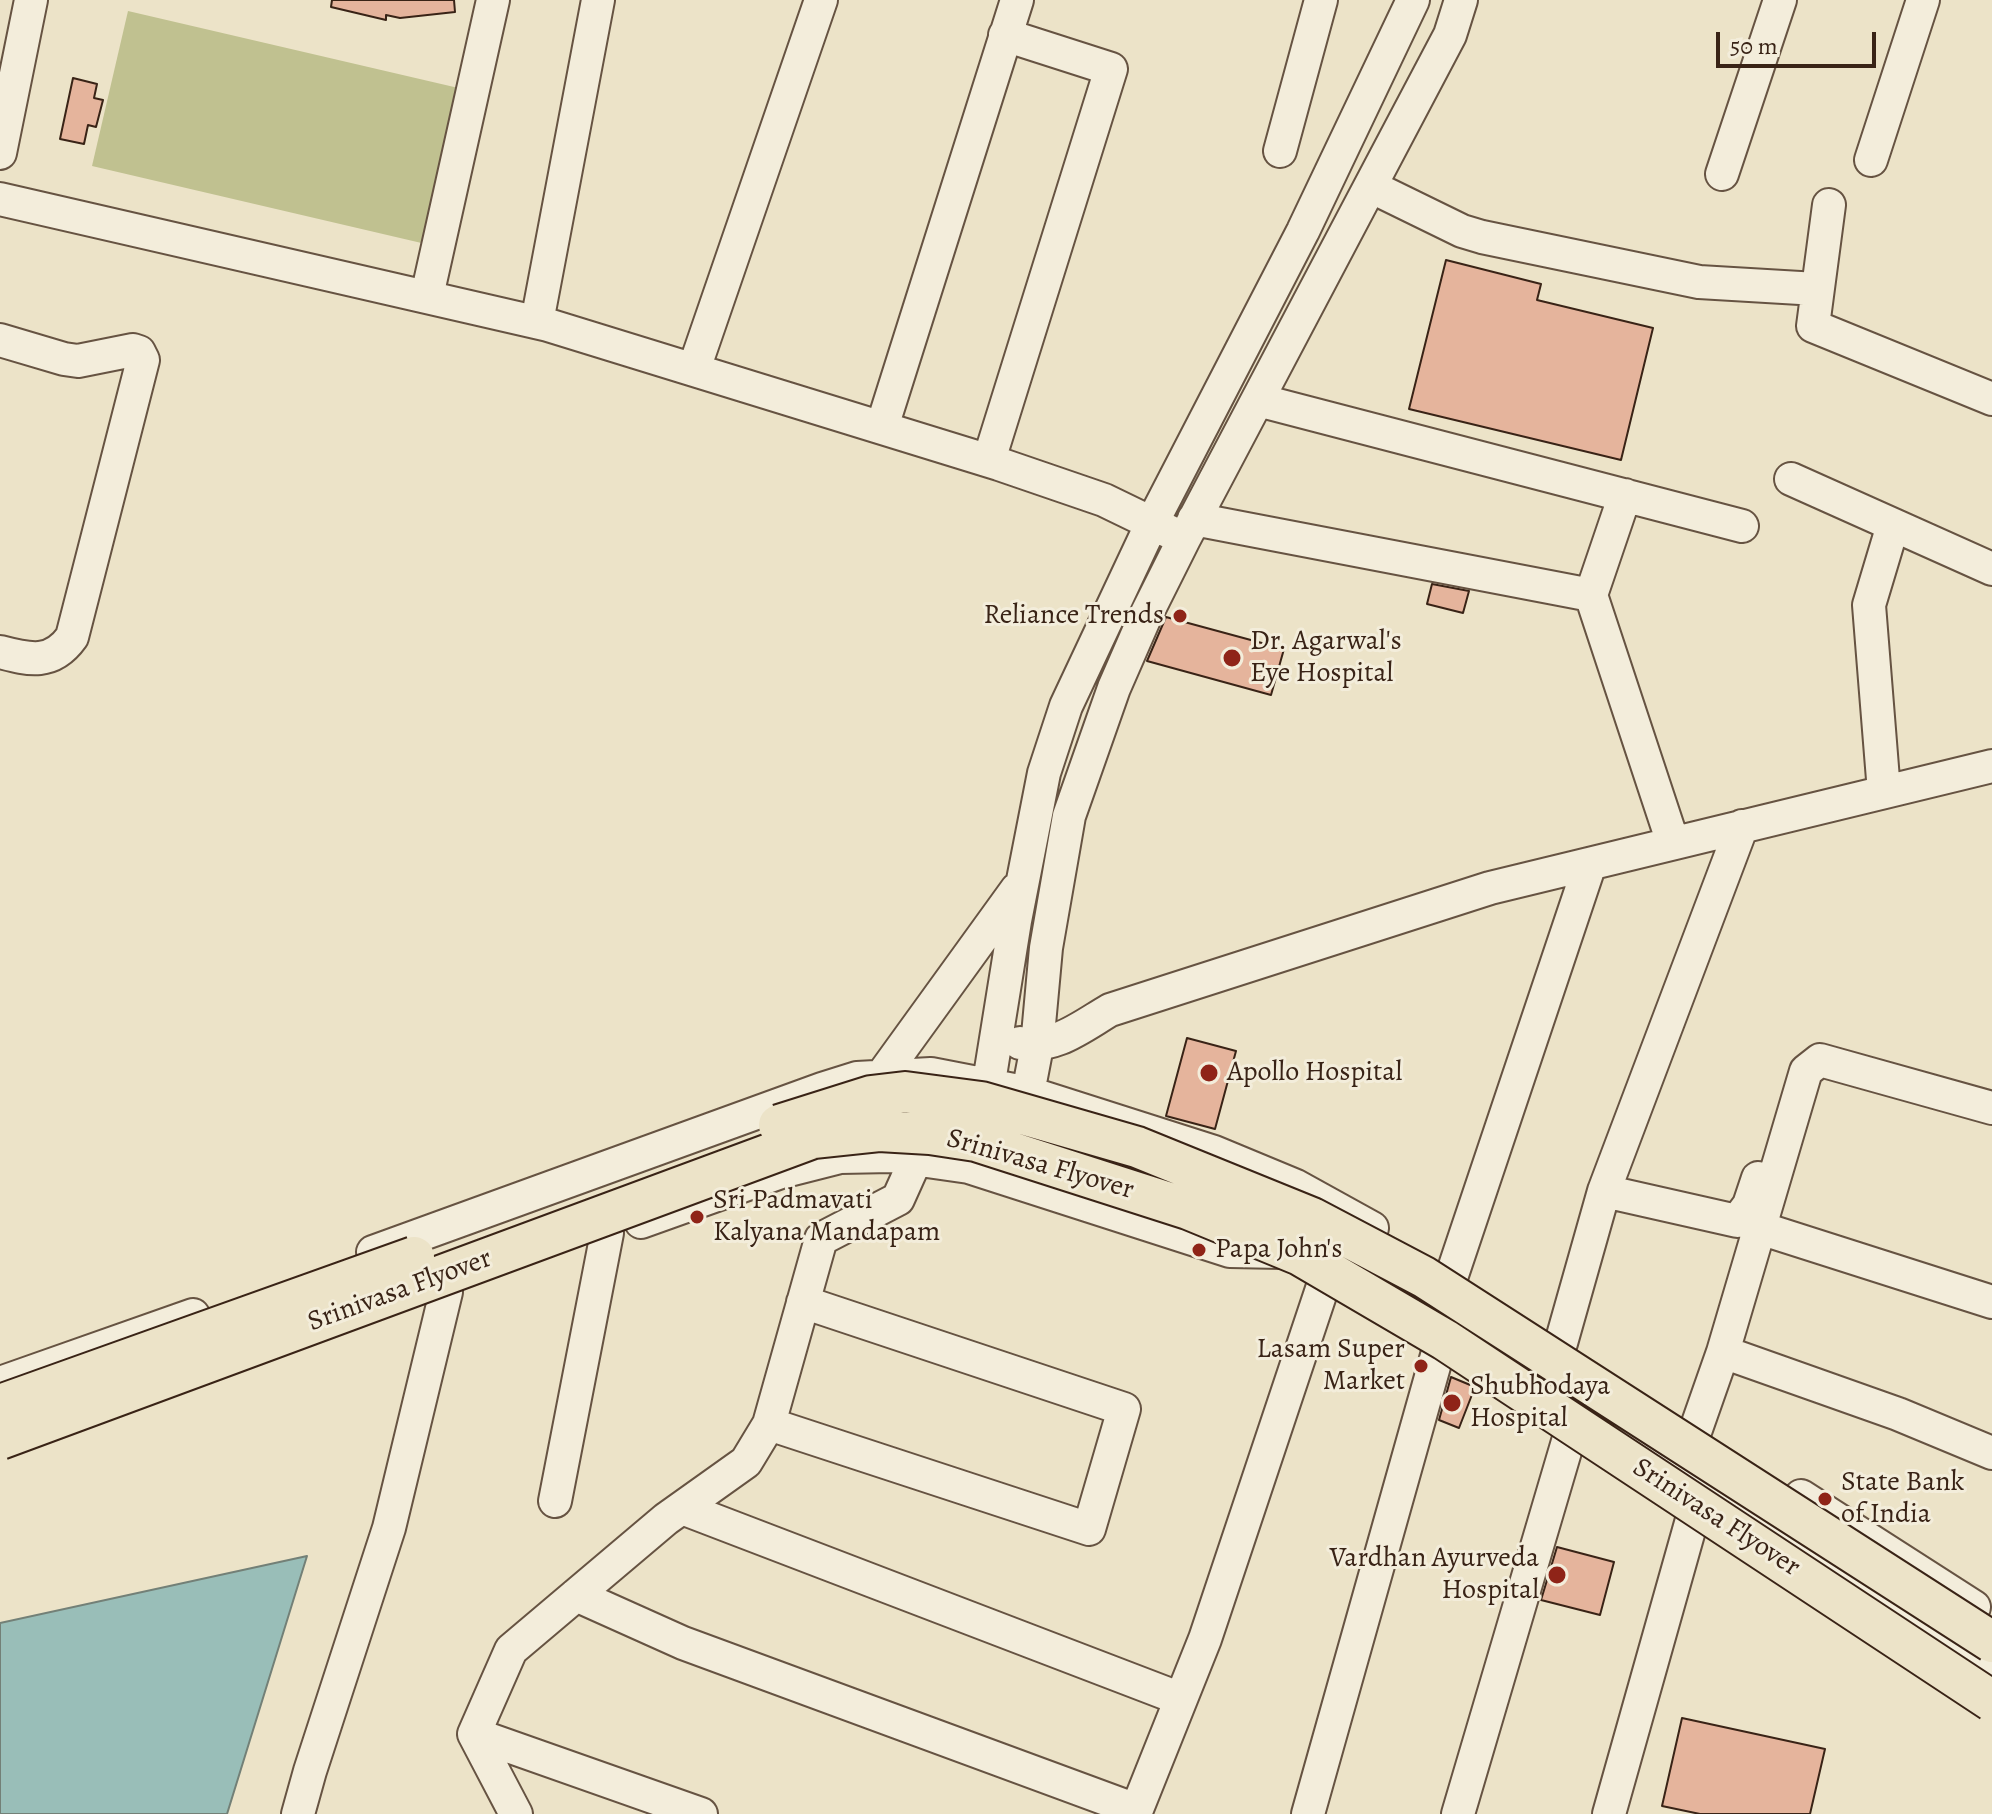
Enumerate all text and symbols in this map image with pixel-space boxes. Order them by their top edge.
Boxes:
scale bar [1720,16,1880,66]
text: 50 m [1730,30,1778,62]
place label: Reliance Trends [983,599,1164,633]
marker: Reliance Trends [1171,607,1189,625]
place label: Dr. Agarwal's Eye Hospital [1250,625,1402,691]
marker: Dr. Agarwal's Eye Hospital [1221,647,1243,669]
place label: Apollo Hospital [1227,1056,1402,1090]
marker: Apollo Hospital [1198,1062,1220,1084]
street label: Srinivasa Flyover [942,1122,1138,1208]
place label: Sri Padmavati Kalyana Mandapam [713,1184,940,1250]
marker: Sri Padmavati Kalyana Mandapam [688,1208,706,1226]
place label: Papa John's [1215,1233,1343,1267]
marker: Papa John's [1190,1241,1208,1259]
street label: Srinivasa Flyover [303,1242,497,1340]
place label: Lasam Super Market [1257,1333,1405,1399]
marker: Lasam Super Market [1412,1357,1430,1375]
place label: Shubhodaya Hospital [1470,1370,1610,1436]
marker: Shubhodaya Hospital [1441,1392,1463,1414]
street label: Srinivasa Flyover [1626,1451,1806,1585]
place label: State Bank of India [1841,1466,1964,1532]
marker: State Bank of India [1816,1490,1834,1508]
place label: Vardhan Ayurveda Hospital [1330,1542,1539,1608]
marker: Vardhan Ayurveda Hospital [1546,1564,1568,1586]

